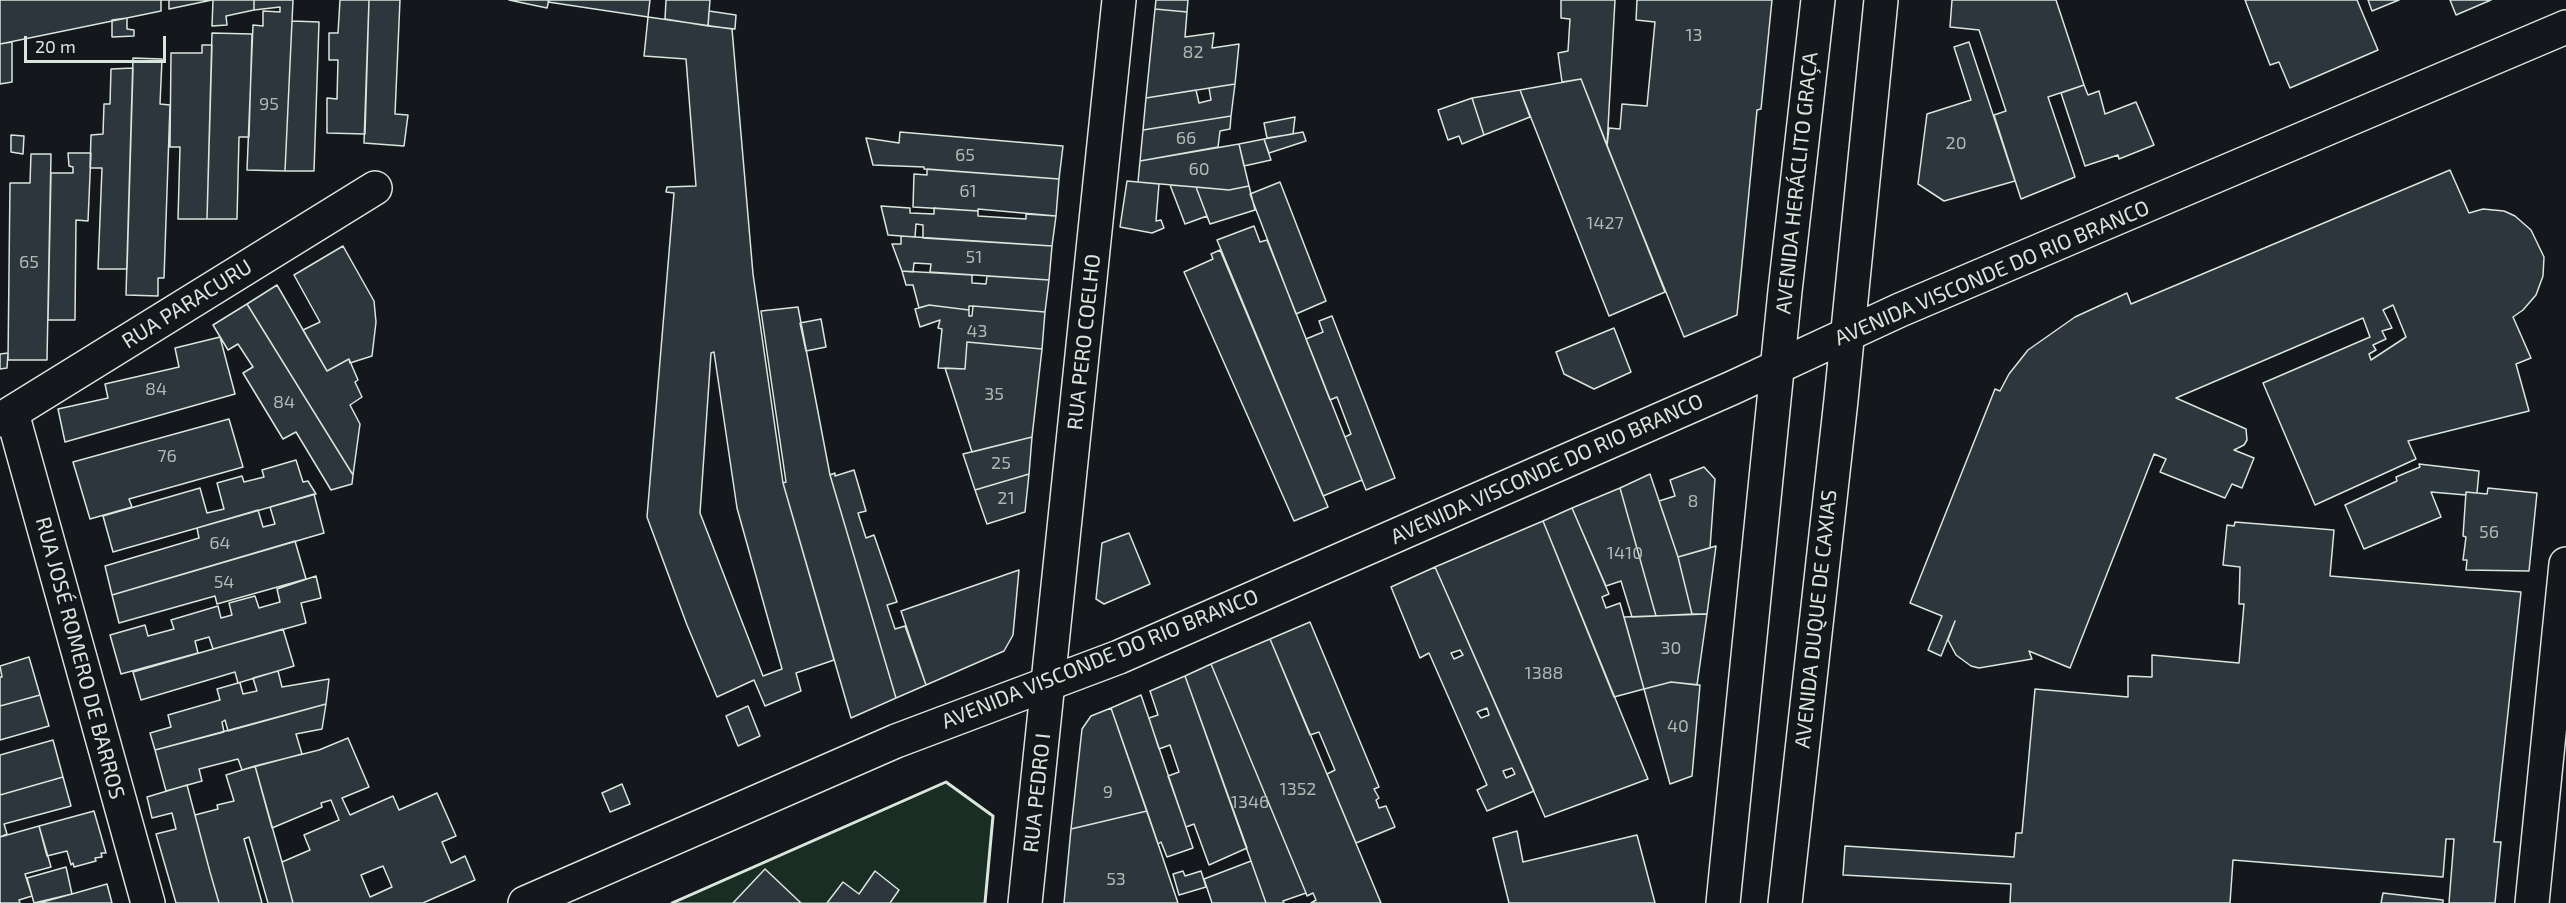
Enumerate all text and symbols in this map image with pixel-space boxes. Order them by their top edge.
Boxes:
scale bar [27,24,170,62]
house number: 13 [1685,24,1703,46]
text: 20 m [35,35,76,57]
house number: 82 [1182,41,1204,63]
street label: AVENIDA HERÁCLITO GRAÇA [1771,51,1823,315]
house number: 95 [259,93,279,115]
house number: 66 [1176,127,1196,149]
house number: 20 [1946,132,1966,154]
house number: 65 [955,144,975,166]
house number: 60 [1188,158,1210,180]
house number: 61 [959,180,977,202]
street label: AVENIDA VISCONDE DO RIO BRANCO [1831,195,2153,351]
house number: 1427 [1586,212,1624,234]
house number: 51 [966,246,982,268]
house number: 65 [19,251,39,273]
street label: RUA PERO COELHO [1062,253,1106,431]
street label: RUA PARACURU [117,254,257,354]
house number: 43 [966,320,988,342]
house number: 84 [145,378,167,400]
house number: 35 [984,383,1004,405]
street label: AVENIDA VISCONDE DO RIO BRANCO [1387,388,1707,550]
house number: 84 [273,391,295,413]
house number: 76 [157,445,177,467]
house number: 25 [991,452,1011,474]
house number: 21 [997,487,1015,509]
street label: AVENIDA DUQUE DE CAXIAS [1790,488,1842,750]
house number: 8 [1688,490,1698,512]
street label: RUA JOSÉ ROMERO DE BARROS [30,514,130,802]
house number: 56 [2479,521,2499,543]
house number: 64 [209,532,231,554]
house number: 1410 [1607,542,1643,564]
house number: 54 [214,571,234,593]
street label: AVENIDA VISCONDE DO RIO BRANCO [938,584,1262,734]
house number: 30 [1661,637,1681,659]
house number: 1388 [1524,662,1564,684]
house number: 40 [1667,715,1689,737]
street label: RUA PEDRO I [1018,732,1056,854]
house number: 1352 [1280,778,1316,800]
house number: 9 [1103,781,1113,803]
house number: 1346 [1231,791,1269,813]
house number: 53 [1106,868,1126,890]

